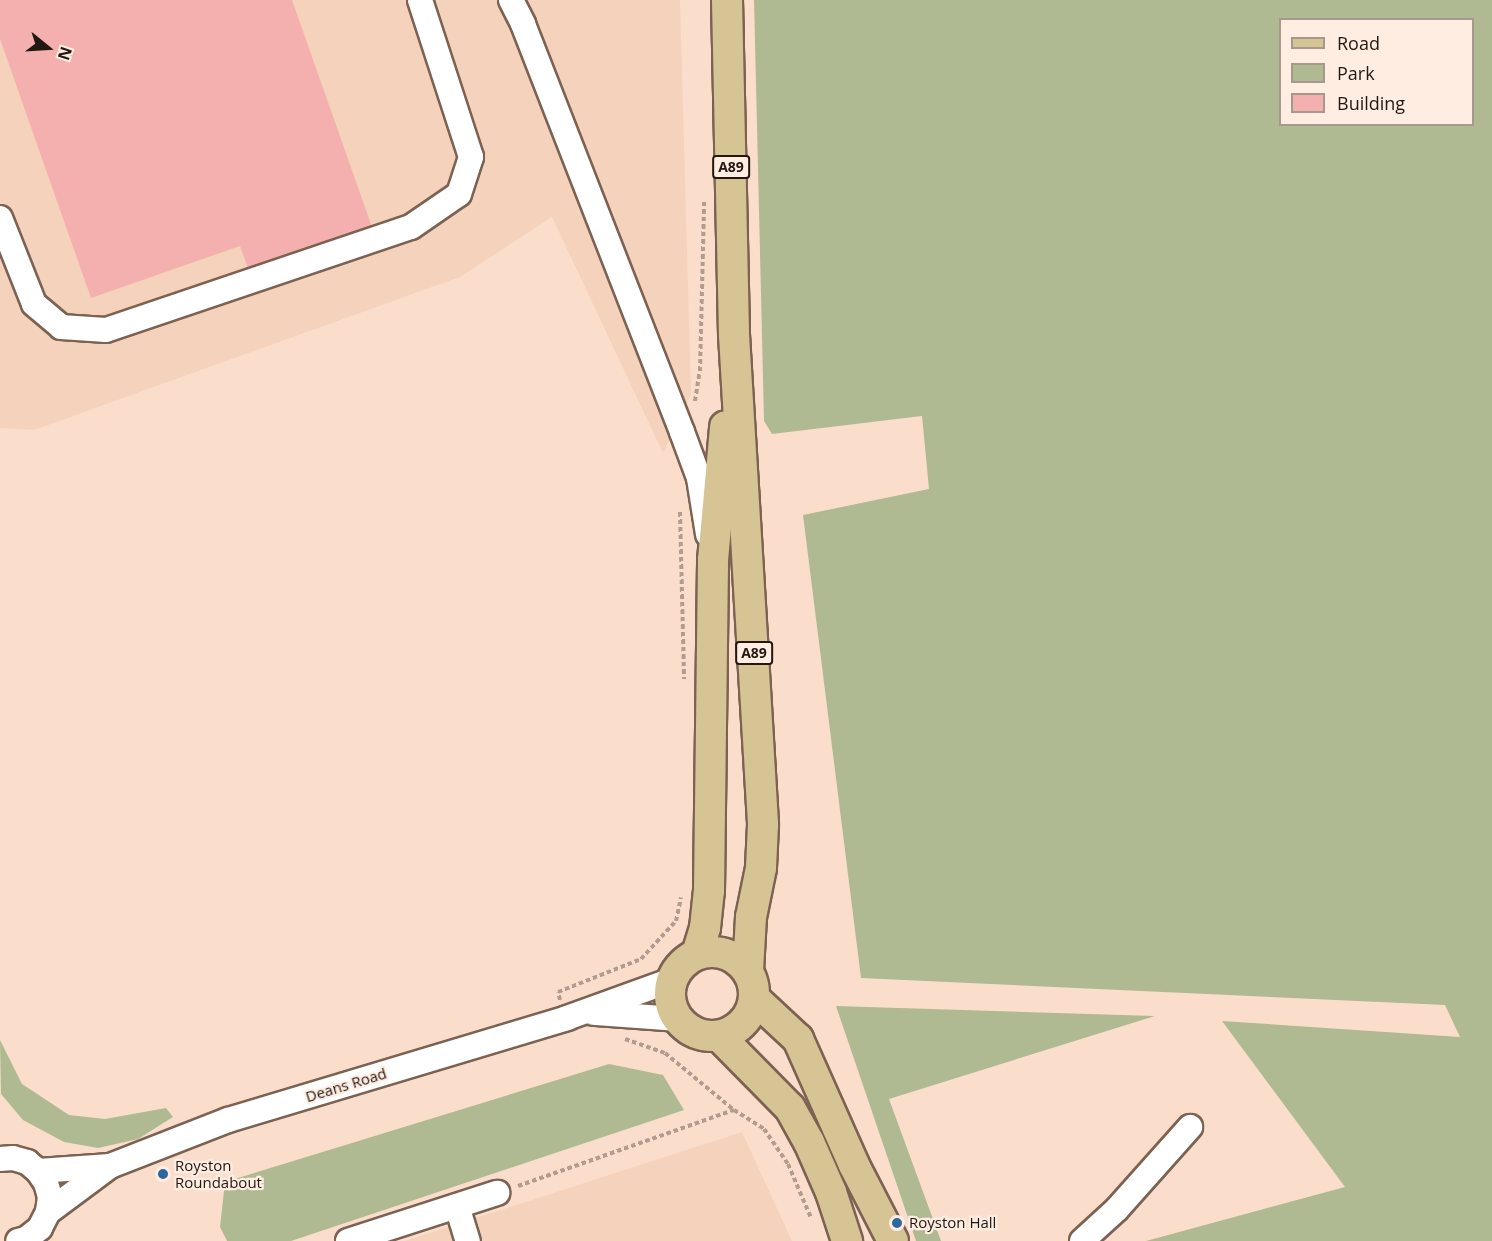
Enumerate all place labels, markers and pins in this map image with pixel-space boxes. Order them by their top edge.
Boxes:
place label: Royston Roundabout [175,1156,262,1191]
marker: Royston Roundabout [156,1167,170,1181]
place label: Royston Hall [909,1214,996,1232]
marker: Royston Hall [890,1216,904,1230]

